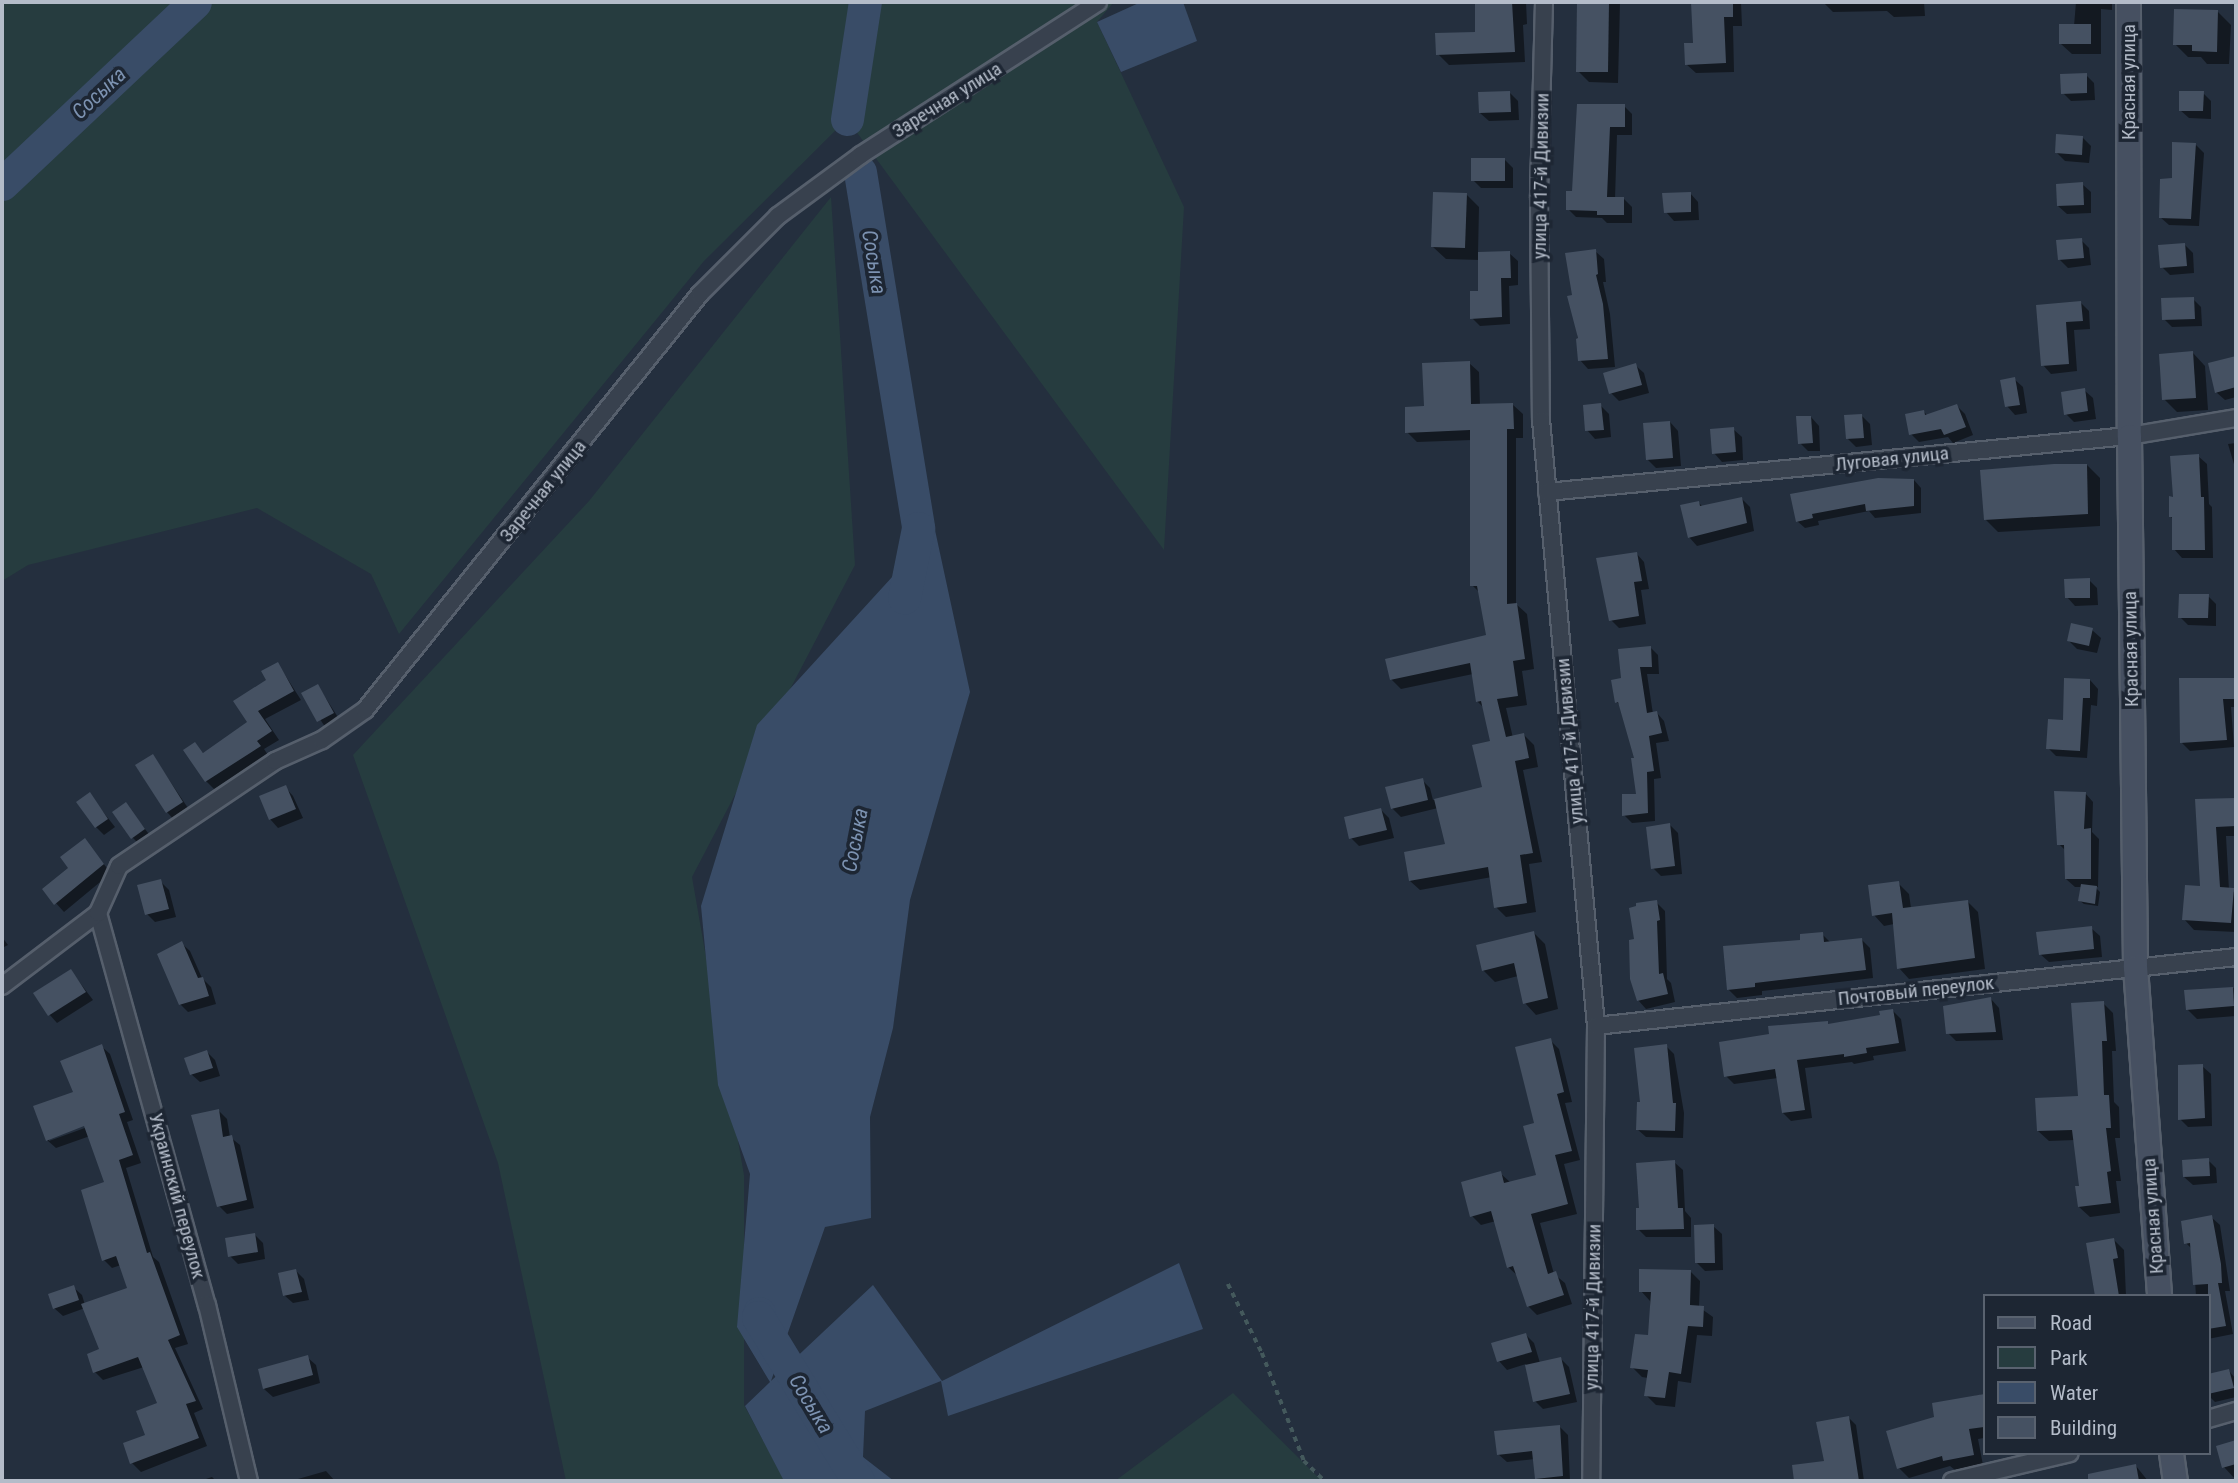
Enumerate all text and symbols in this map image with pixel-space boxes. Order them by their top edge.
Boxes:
street label: Красная улица [2118,24,2140,140]
street label: Заречная улица [888,57,1006,143]
water label: Сосыка [67,62,131,124]
street label: улица 417-й Дивизии [1528,93,1554,259]
water label: Сосыка [856,228,892,296]
street label: Заречная улица [495,435,591,547]
street label: Луговая улица [1834,442,1950,476]
street label: Красная улица [2119,591,2143,707]
street label: улица 417-й Дивизии [1551,657,1589,825]
water label: Сосыка [836,806,874,874]
street label: Почтовый переулок [1837,971,1995,1011]
street label: Украинский переулок [144,1111,210,1281]
street label: Красная улица [2138,1157,2168,1275]
street label: улица 417-й Дивизии [1580,1224,1606,1390]
legend [1982,1294,2210,1455]
text: Road [2050,1311,2092,1335]
text: Park [2050,1346,2087,1370]
water label: Сосыка [784,1370,838,1438]
text: Water [2050,1381,2098,1405]
text: Building [2050,1416,2117,1440]

